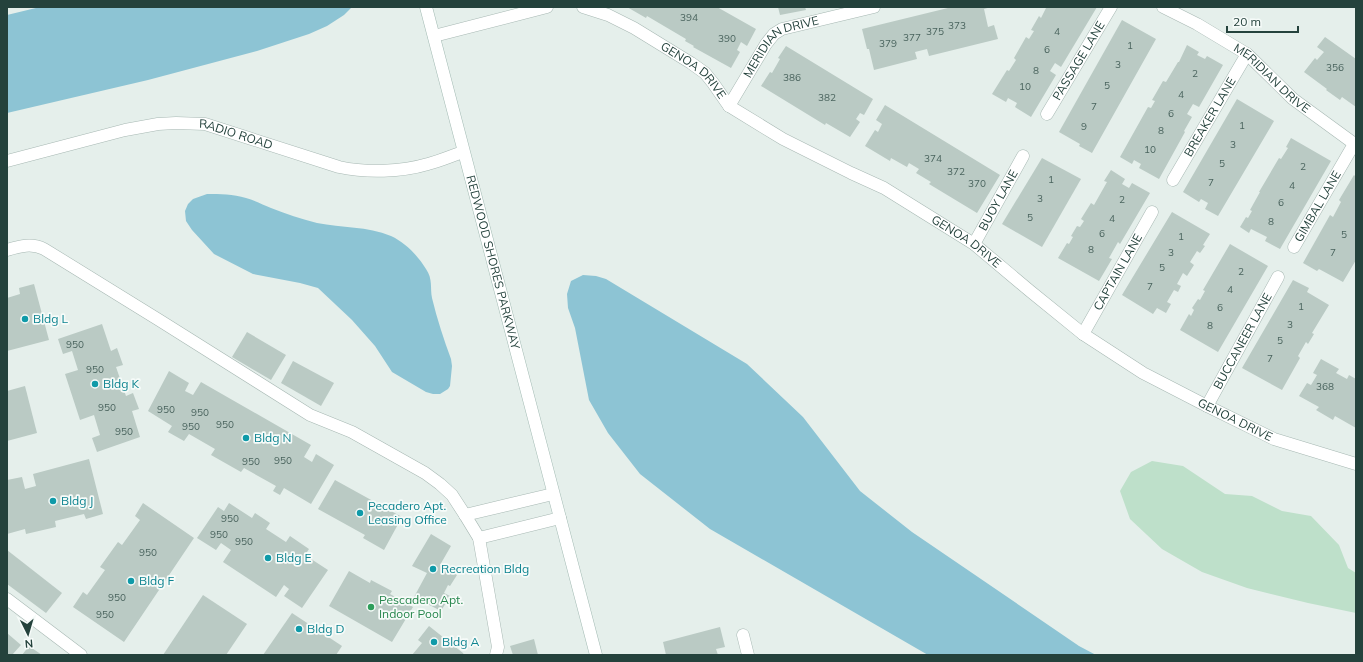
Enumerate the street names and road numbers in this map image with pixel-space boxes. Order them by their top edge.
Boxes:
street label: MERIDIAN DRIVE [740,13,820,80]
street label: PASSAGE LANE [1049,18,1108,103]
street label: GENOA DRIVE [658,38,730,101]
street label: MERIDIAN DRIVE [1231,40,1313,116]
street label: BREAKER LANE [1180,74,1239,159]
street label: RADIO ROAD [199,116,275,152]
street label: BUOY LANE [975,167,1021,233]
street label: GIMBAL LANE [1291,168,1344,244]
street label: REDWOOD SHORES PARKWAY [463,174,524,352]
street label: GENOA DRIVE [929,211,1004,271]
street label: CAPTAIN LANE [1090,231,1145,313]
street label: BUCCANEER LANE [1210,290,1275,392]
street label: GENOA DRIVE [1195,394,1275,444]

